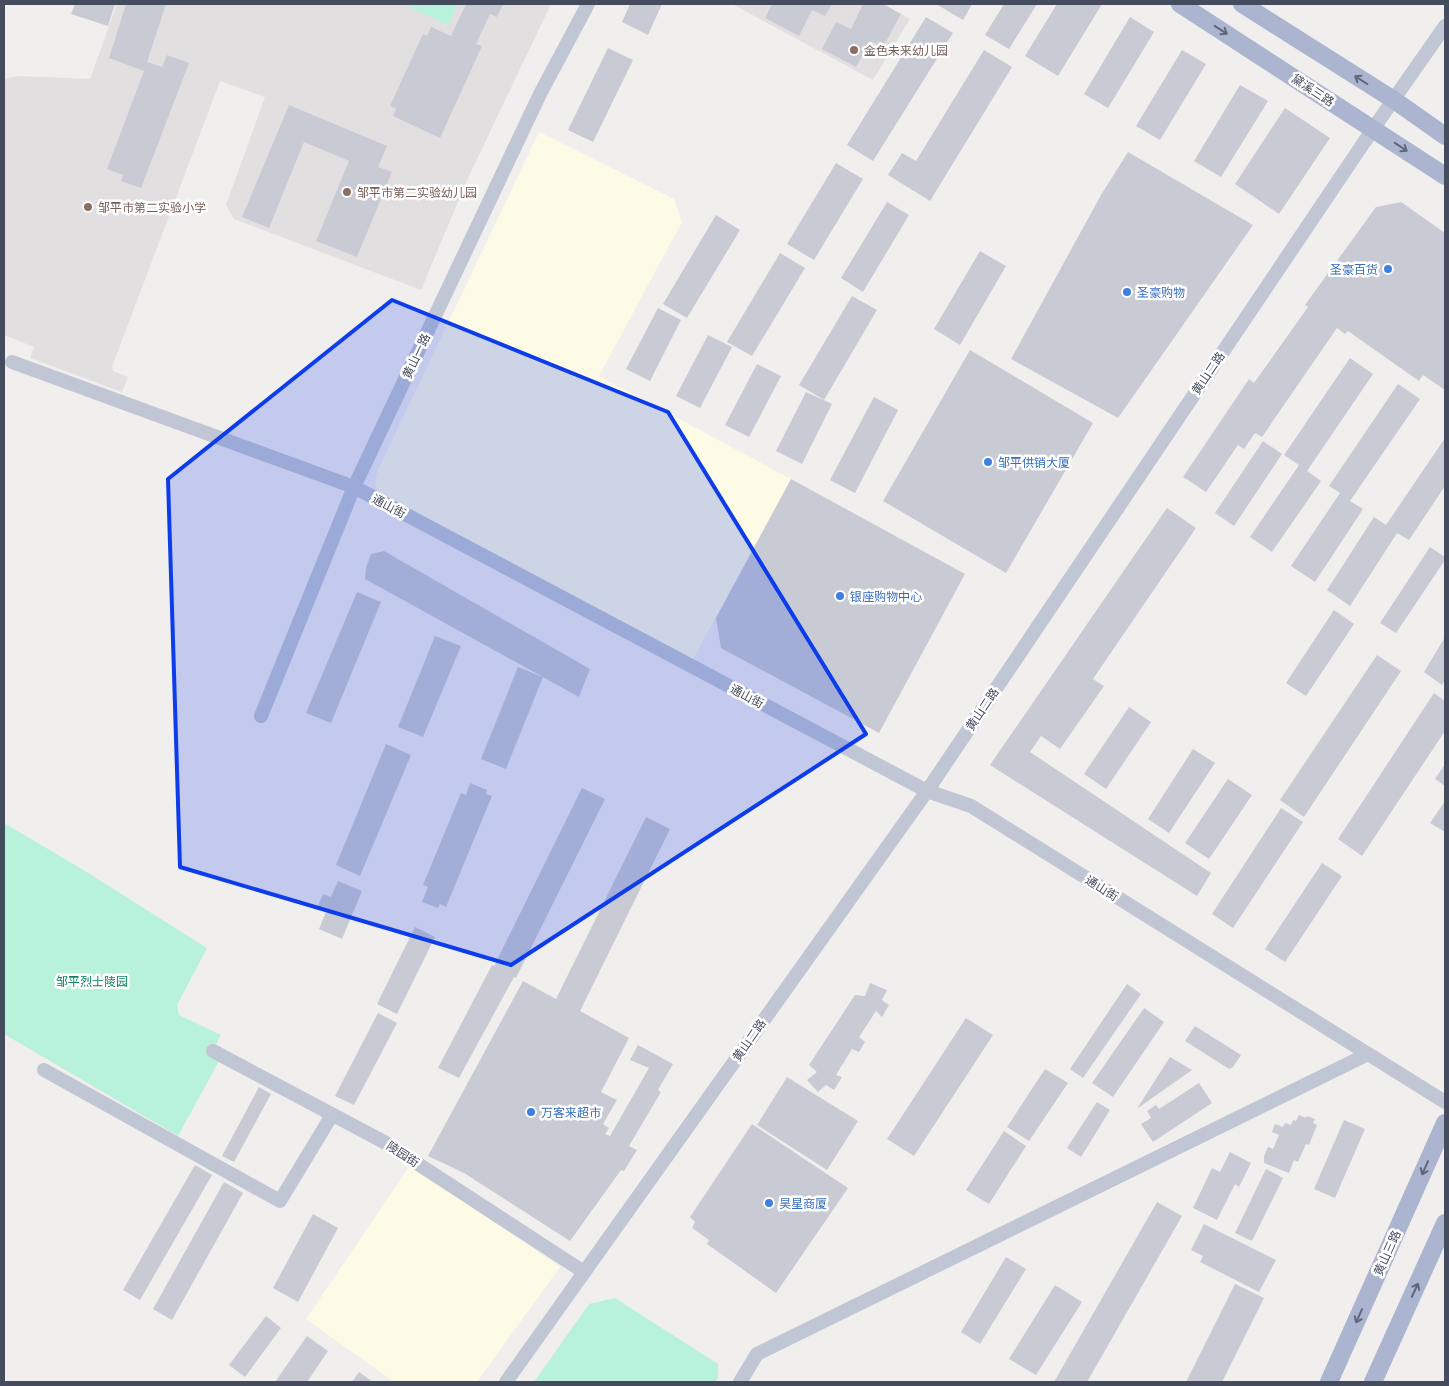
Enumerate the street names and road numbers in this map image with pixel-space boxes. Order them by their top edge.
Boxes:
street label: 黛溪三路 [1289,71,1337,109]
street label: 黄山一路 [399,331,433,381]
street label: 黄山二路 [1188,349,1228,397]
street label: 通山街 [370,491,408,521]
street label: 通山街 [728,681,766,711]
street label: 黄山二路 [962,685,1002,733]
street label: 通山街 [1083,872,1121,904]
street label: 黄山二路 [729,1016,769,1064]
street label: 陵园街 [384,1138,422,1170]
street label: 黄山三路 [1370,1228,1404,1278]

